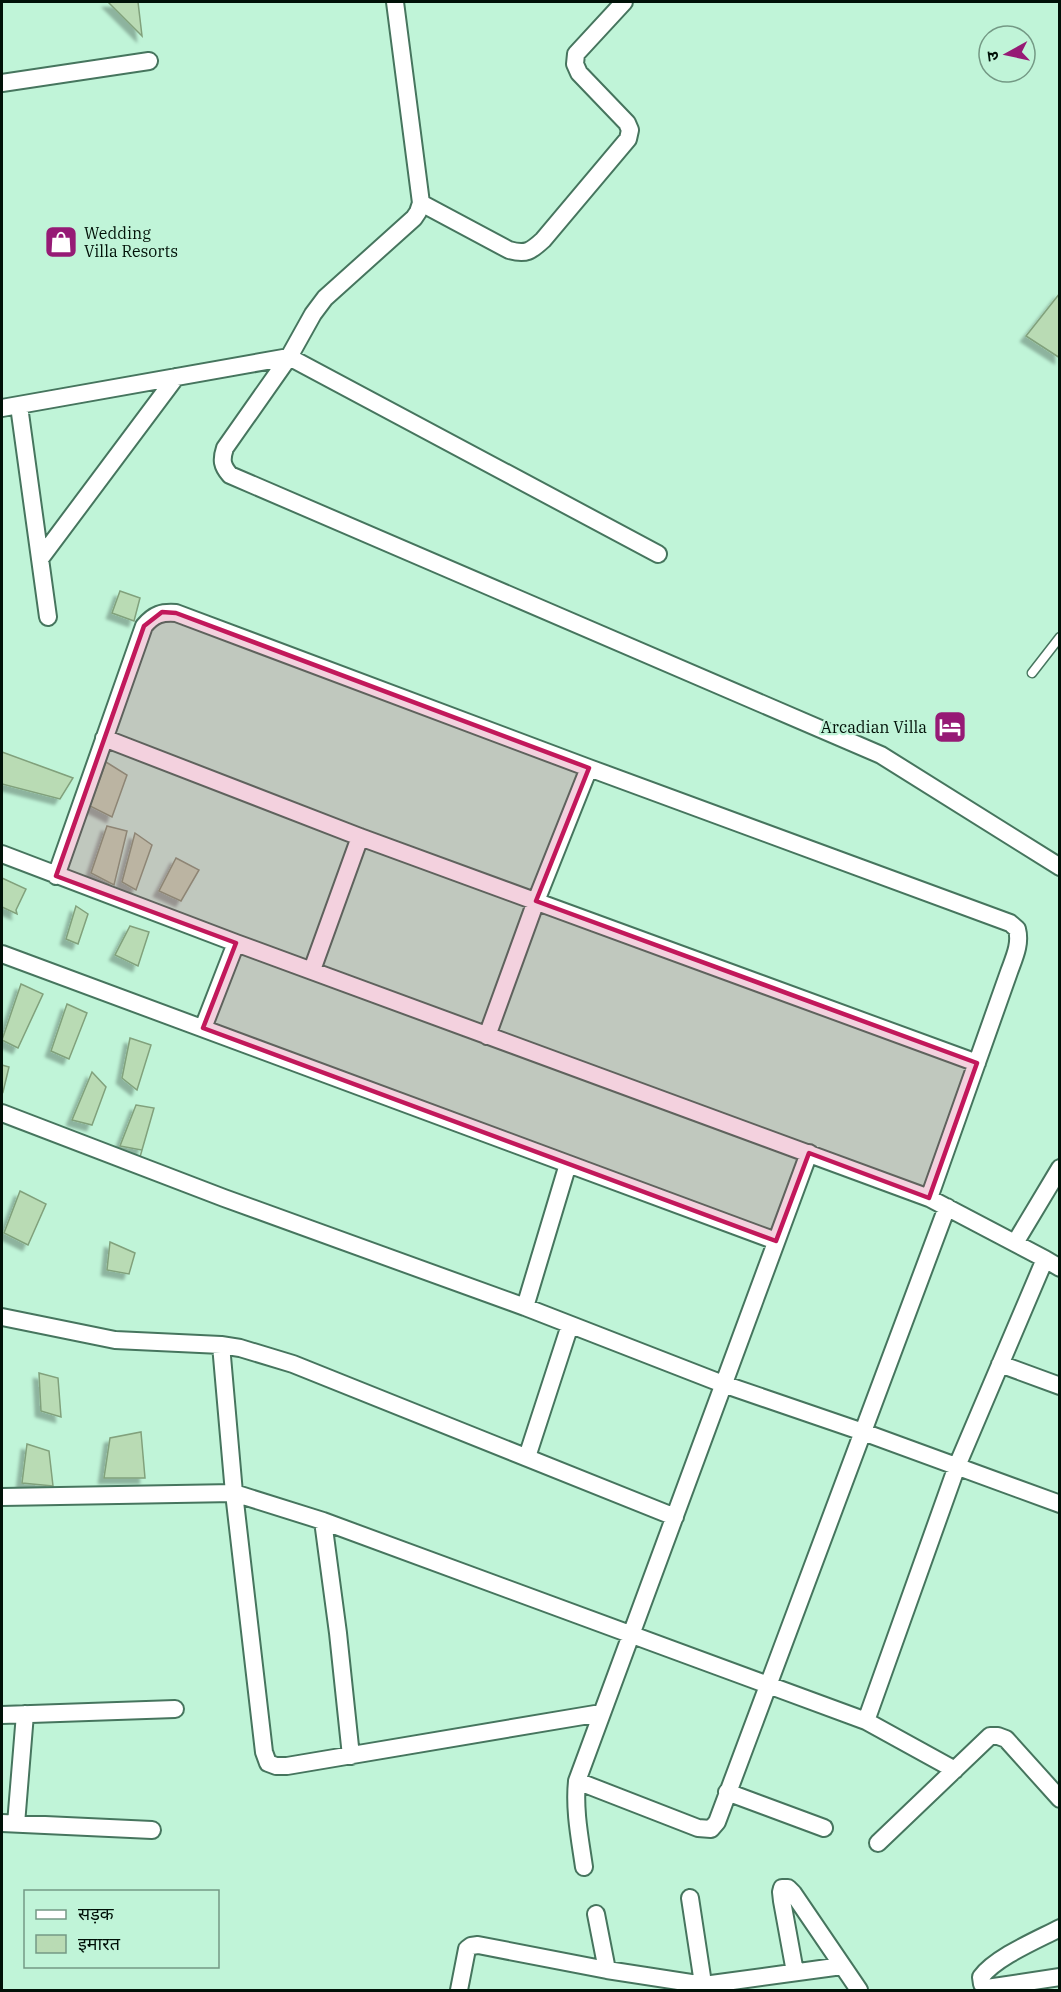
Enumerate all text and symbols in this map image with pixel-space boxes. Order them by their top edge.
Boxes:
north arrow [977,24,1037,84]
text: उ [982,49,1003,62]
place label: Wedding Villa Resorts [84,223,178,261]
shop icon: Wedding Villa Resorts [43,224,79,260]
hotel icon: Arcadian Villa [932,709,968,745]
place label: Arcadian Villa [821,717,927,737]
legend [24,1890,219,1968]
text: सड़क [78,1902,115,1925]
text: इमारत [78,1932,121,1955]

